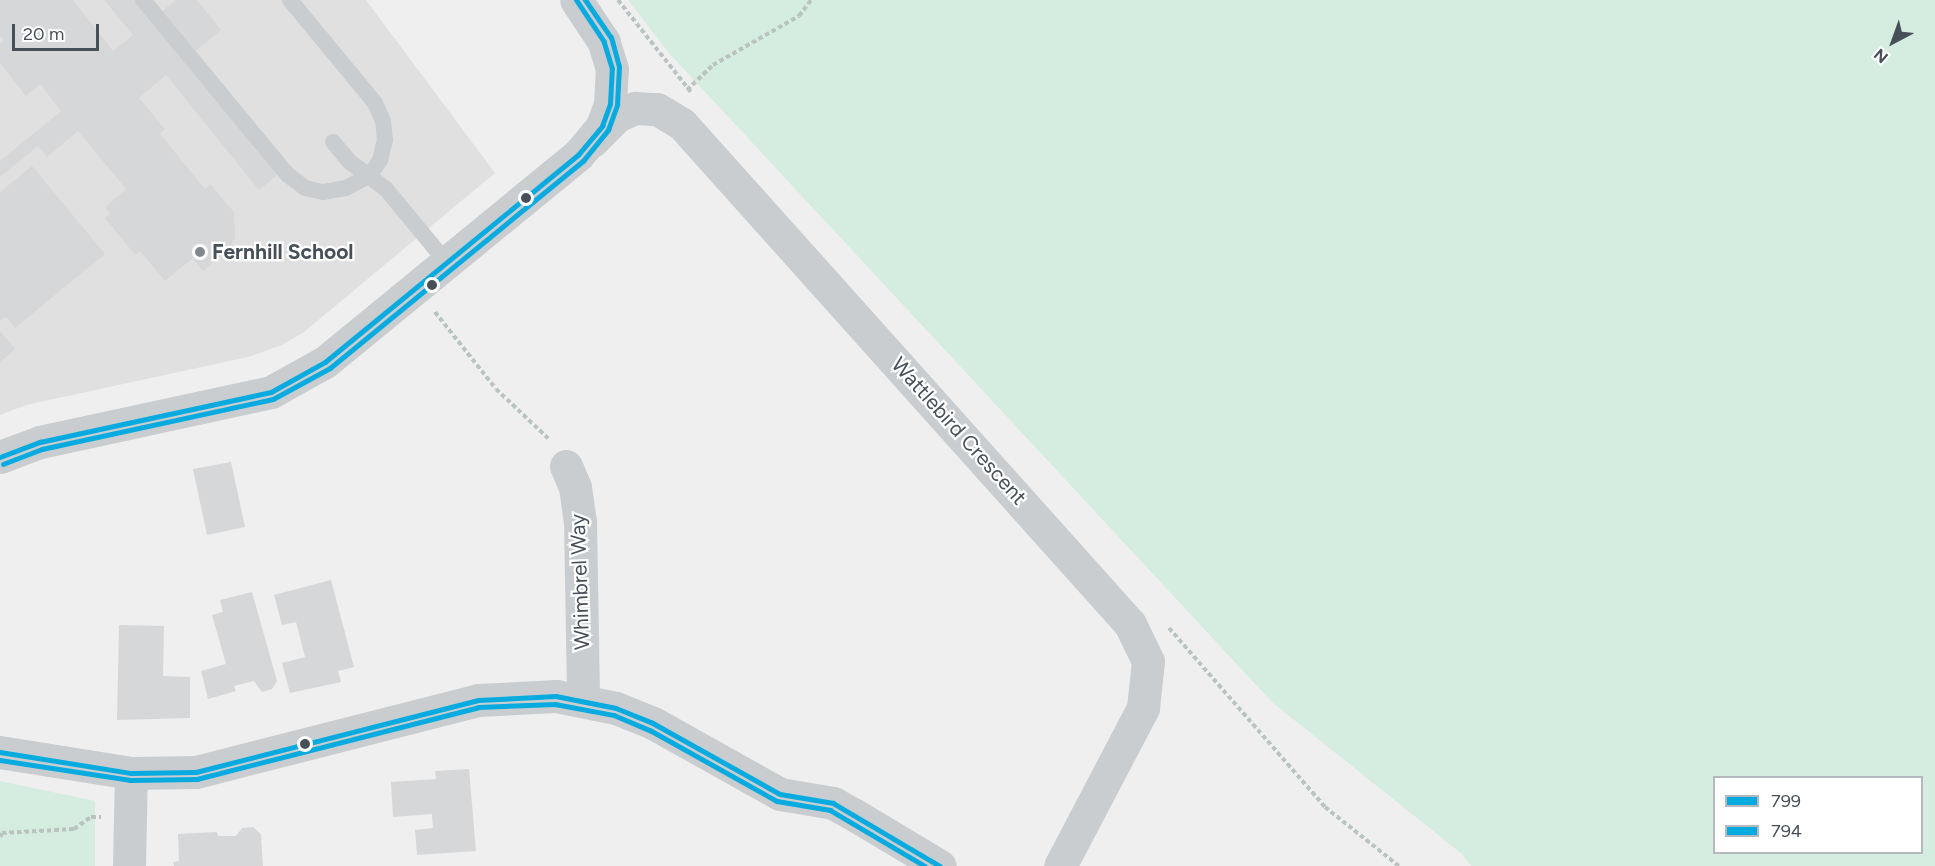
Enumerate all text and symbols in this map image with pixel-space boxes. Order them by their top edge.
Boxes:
scale bar [15,12,102,50]
north arrow [1863,12,1923,72]
text: 20 m [23,23,64,45]
text: N [1870,45,1892,67]
unlabelled marker [520,192,532,204]
place label: Fernhill School [212,239,354,265]
marker: Fernhill School [193,245,207,259]
unlabelled marker [426,279,438,291]
street label: Wattlebird Crescent [886,352,1032,510]
street label: Whimbrel Way [565,514,595,650]
unlabelled marker [299,738,311,750]
legend [1713,776,1923,854]
text: 799 [1771,790,1801,812]
text: 794 [1771,820,1802,842]

